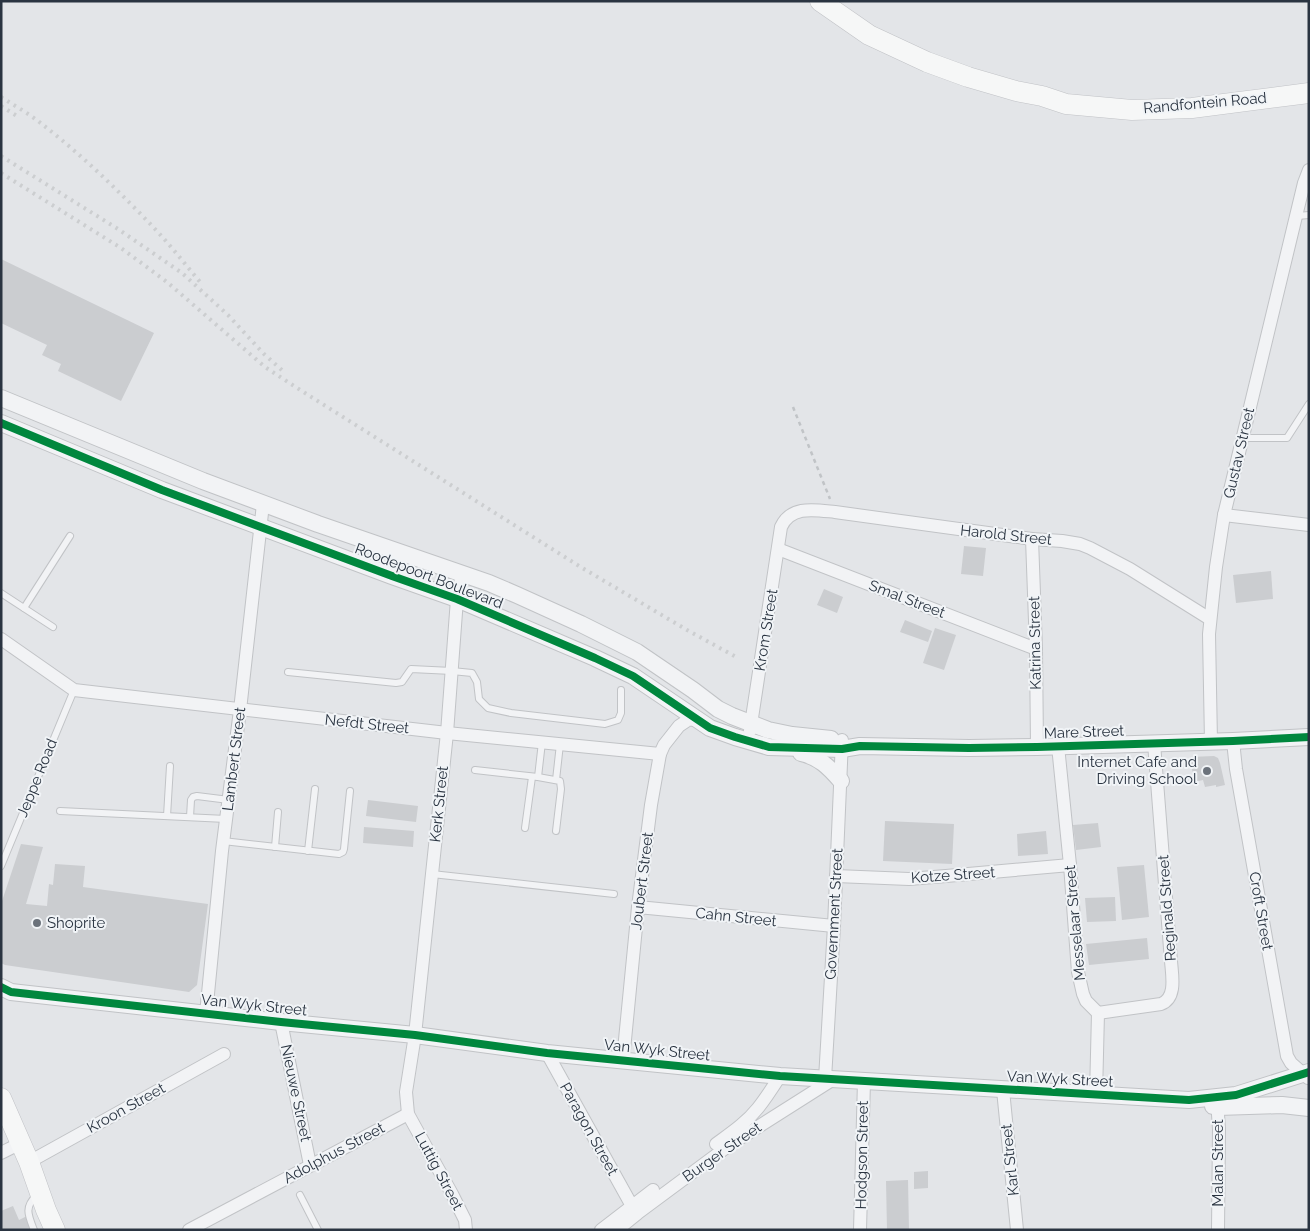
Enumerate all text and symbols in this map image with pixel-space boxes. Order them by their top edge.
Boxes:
street label: Randfontein Road [1143,89,1267,117]
street label: Gustav Street [1220,406,1258,500]
street label: Harold Street [959,521,1053,549]
street label: Roodepoort Boulevard [352,539,506,613]
street label: Smal Street [866,576,948,622]
street label: Krom Street [751,588,781,672]
street label: Katrina Street [1025,596,1045,690]
street label: Lambert Street [219,706,249,812]
street label: Nefdt Street [324,711,410,737]
street label: Mare Street [1043,722,1125,742]
street label: Jeppe Road [13,736,61,820]
place label: Internet Cafe and Driving School [1077,753,1198,788]
street label: Kerk Street [426,765,452,843]
marker: Internet Cafe and Driving School [1201,765,1213,777]
street label: Joubert Street [627,831,657,931]
street label: Government Street [822,848,846,980]
street label: Reginald Street [1154,854,1180,962]
street label: Kotze Street [910,863,996,887]
street label: Messelaar Street [1061,864,1089,982]
street label: Croft Street [1245,870,1277,952]
street label: Cahn Street [695,904,777,930]
place label: Shoprite [47,914,105,932]
marker: Shoprite [31,917,43,929]
street label: Van Wyk Street [200,990,308,1020]
street label: Van Wyk Street [603,1035,711,1065]
street label: Nieuwe Street [277,1043,315,1143]
street label: Van Wyk Street [1006,1067,1114,1091]
street label: Kroon Street [84,1079,168,1137]
street label: Paragon Street [556,1080,622,1178]
street label: Hodgson Street [852,1100,872,1210]
street label: Burger Street [679,1118,765,1186]
street label: Adolphus Street [280,1119,388,1187]
street label: Malan Street [1209,1119,1227,1207]
street label: Karl Street [997,1123,1023,1197]
street label: Luttig Street [411,1129,467,1213]

